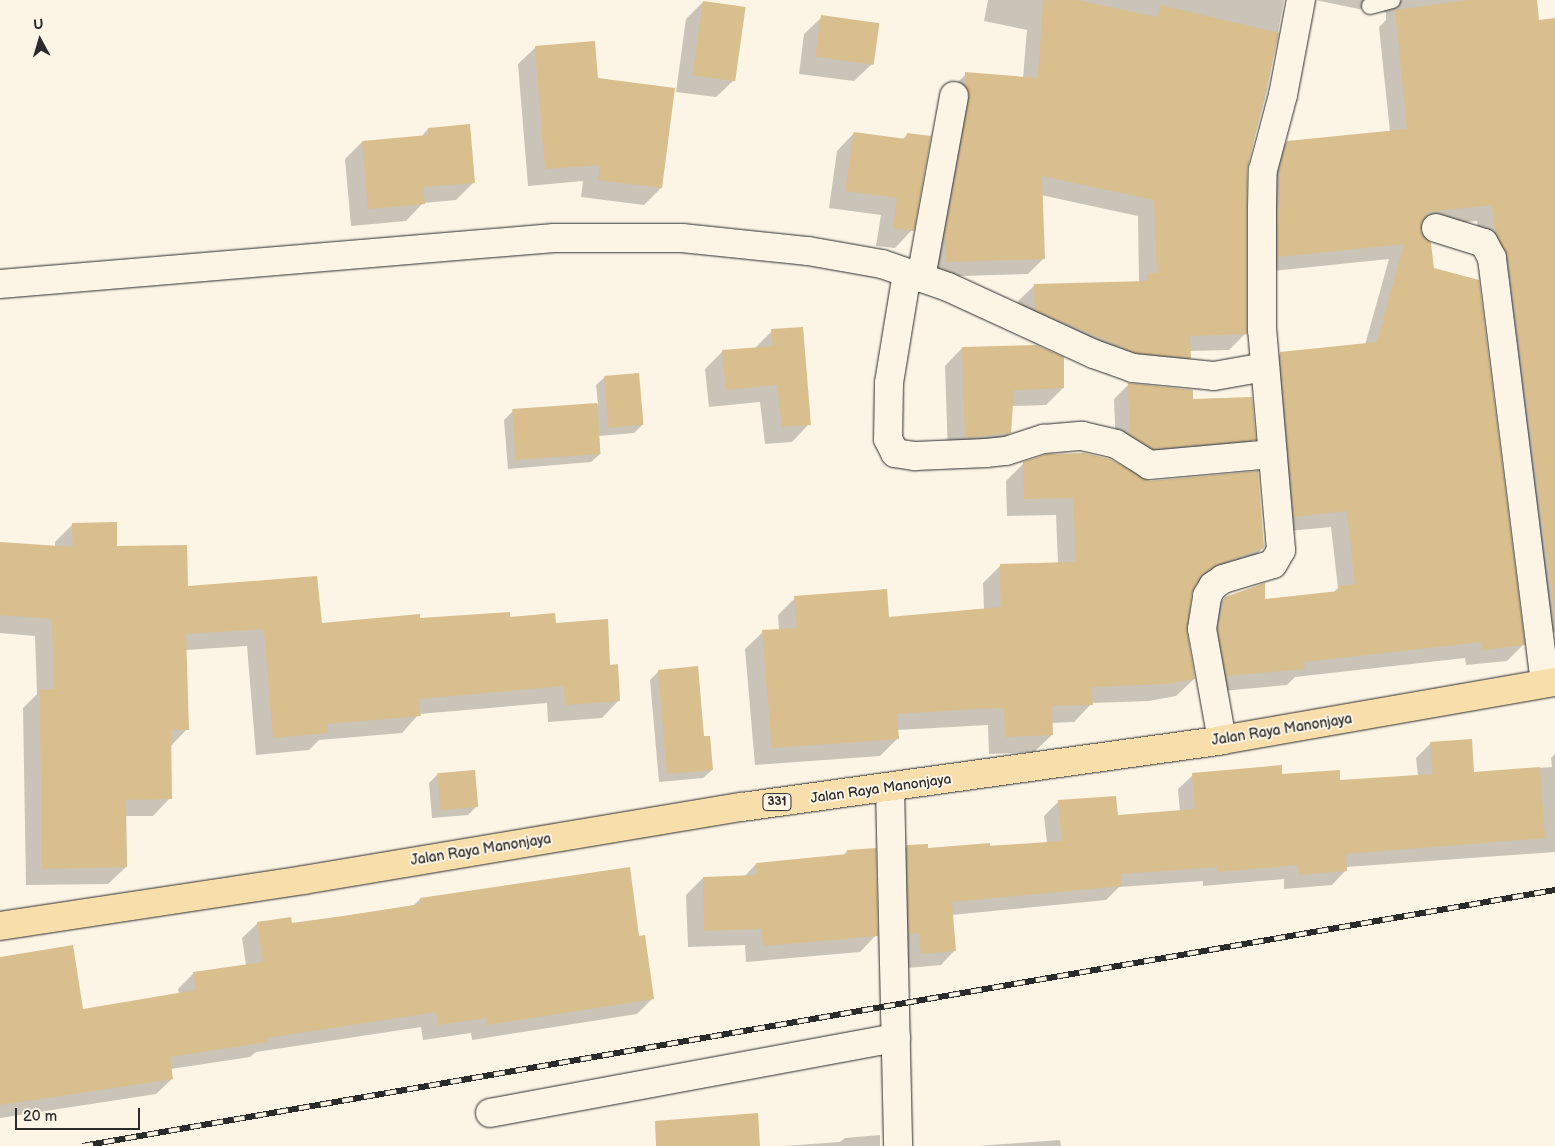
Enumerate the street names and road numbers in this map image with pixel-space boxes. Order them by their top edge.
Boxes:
street label: Jalan Raya Manonjaya [1211,711,1353,749]
street label: Jalan Raya Manonjaya [810,771,952,807]
road number: 331 [762,792,792,812]
street label: Jalan Raya Manonjaya [410,831,552,869]

